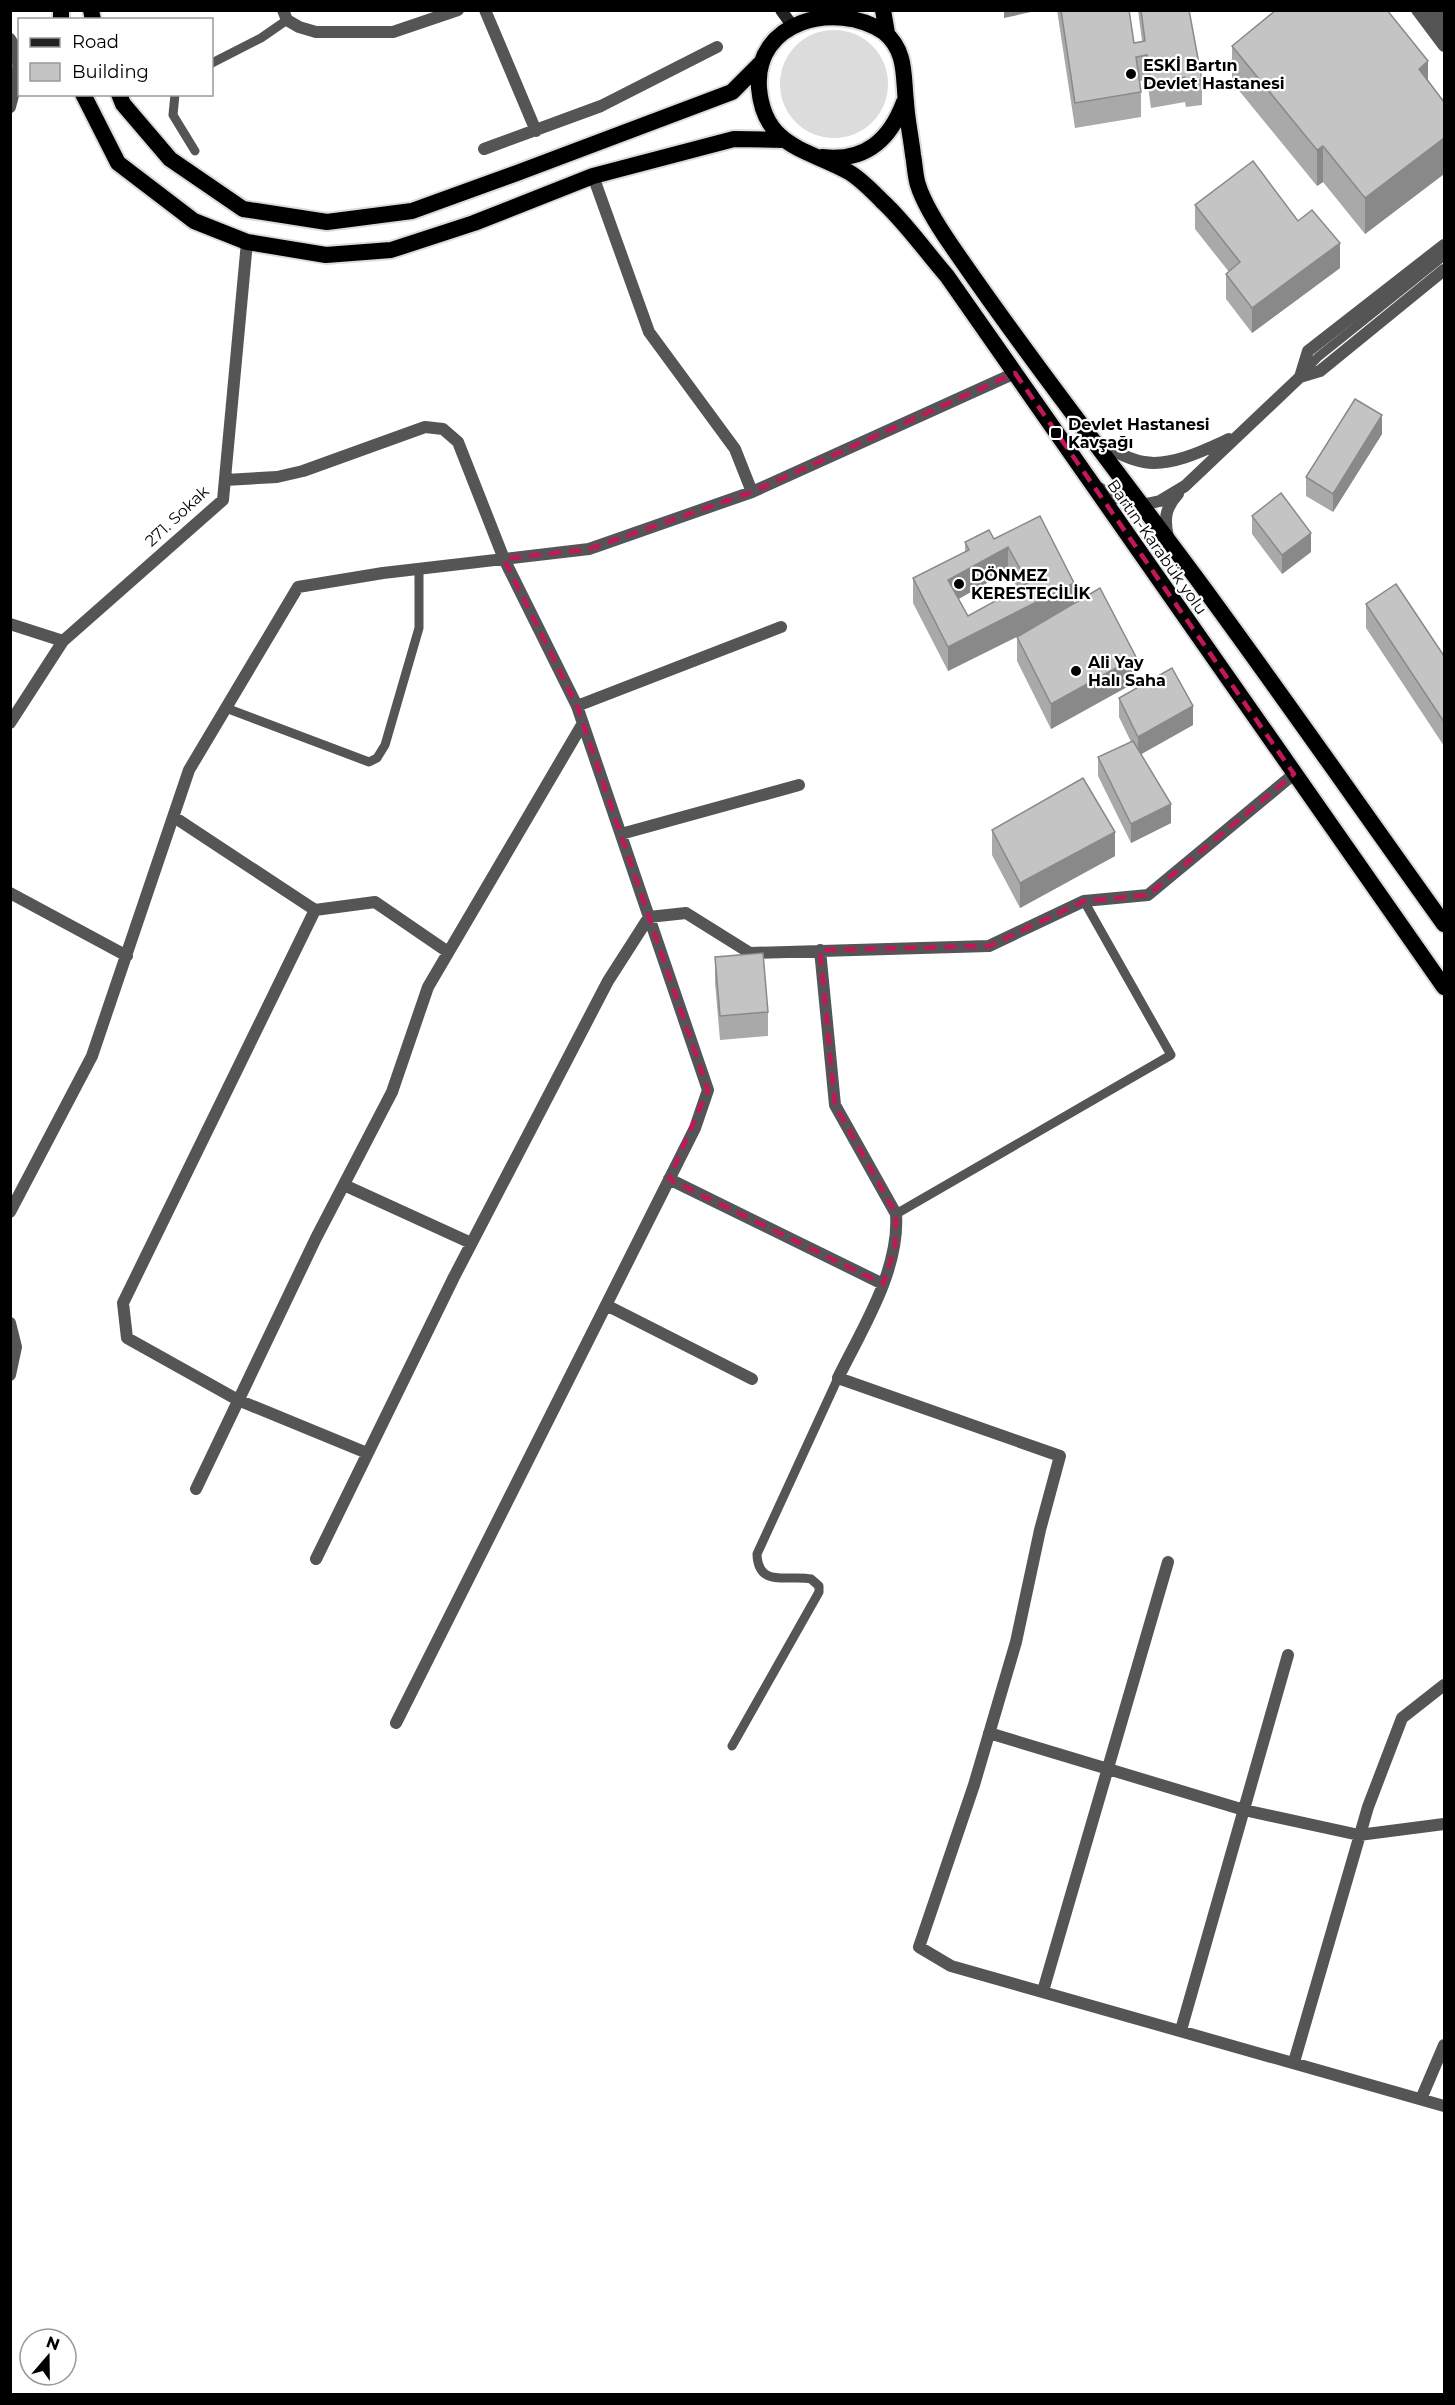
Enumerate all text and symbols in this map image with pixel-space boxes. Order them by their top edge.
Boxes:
legend [18,18,213,96]
text: Road [72,31,119,53]
place label: ESKİ Bartın Devlet Hastanesi [1143,56,1285,93]
text: Building [72,61,149,83]
marker: ESKİ Bartın Devlet Hastanesi [1124,67,1138,81]
place label: Devlet Hastanesi Kavşağı [1068,415,1210,453]
marker: Devlet Hastanesi Kavşağı [1049,426,1063,440]
street label: Bartın-Karabük yolu [1103,476,1211,618]
street label: 271. Sokak [141,481,213,550]
place label: DÖNMEZ KERESTECİLİK [971,566,1091,603]
marker: DÖNMEZ KERESTECİLİK [952,577,966,591]
place label: Ali Yay Halı Saha [1087,653,1166,690]
marker: Ali Yay Halı Saha [1069,664,1083,678]
north arrow [18,2327,78,2387]
text: N [44,2332,62,2355]

